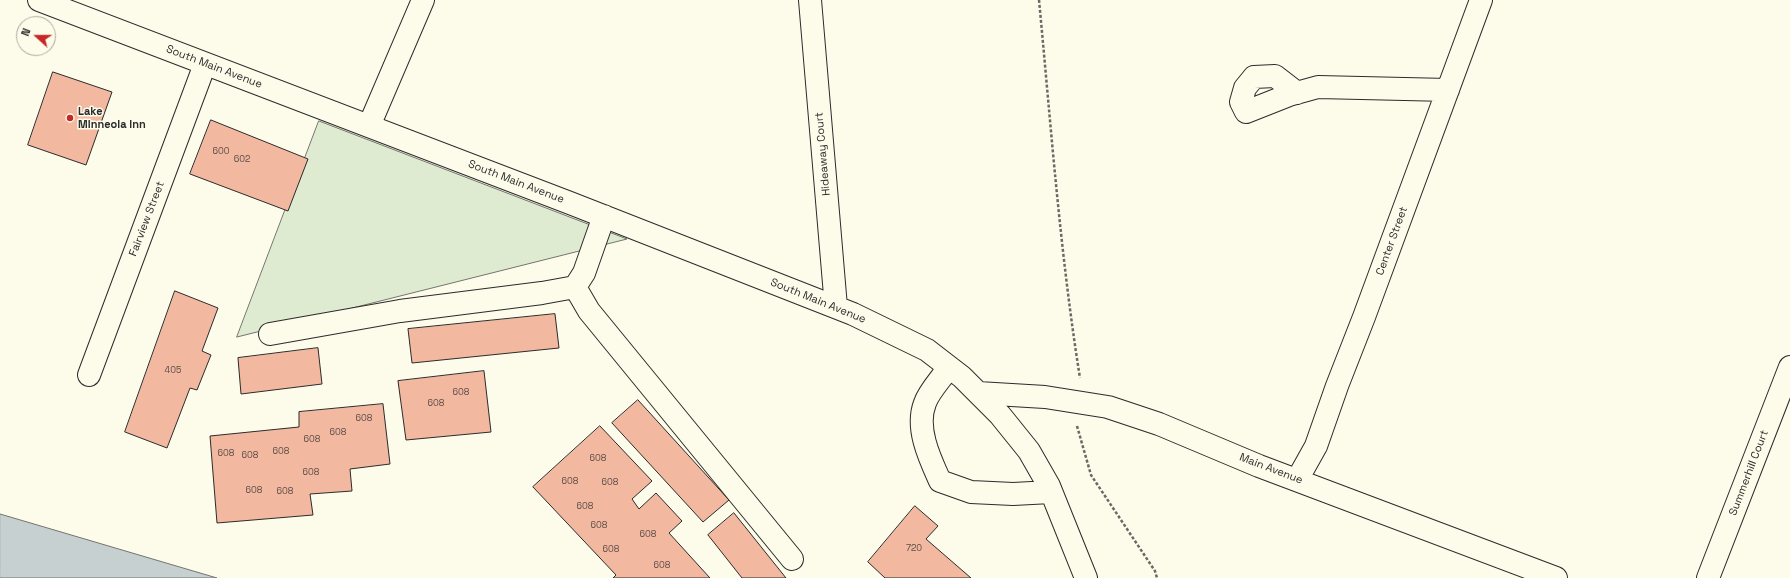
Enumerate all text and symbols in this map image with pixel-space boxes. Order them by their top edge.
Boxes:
north arrow [16,16,56,56]
text: N [18,26,34,38]
street label: South Main Avenue [164,43,264,91]
place label: Lake Minneola Inn [78,105,146,131]
street label: Hideaway Court [813,112,833,196]
marker: Lake Minneola Inn [65,113,75,123]
house number: 600 [212,147,230,157]
house number: 602 [234,155,250,165]
street label: South Main Avenue [466,158,566,206]
street label: Fairview Street [127,180,167,258]
street label: Center Street [1373,205,1411,277]
street label: South Main Avenue [768,276,868,326]
house number: 405 [165,366,181,376]
house number: 608 [453,388,469,398]
house number: 608 [428,399,444,409]
house number: 608 [356,414,372,424]
house number: 608 [330,428,346,438]
street label: Summerhill Court [1727,428,1771,518]
house number: 608 [304,435,320,445]
house number: 608 [273,447,289,457]
house number: 608 [218,449,234,459]
house number: 608 [242,451,258,461]
street label: Main Avenue [1237,451,1305,487]
house number: 608 [590,454,606,464]
house number: 608 [303,468,319,478]
house number: 608 [562,477,578,487]
house number: 608 [602,478,618,488]
house number: 608 [246,486,262,496]
house number: 608 [277,487,293,497]
house number: 608 [577,502,593,512]
house number: 608 [591,521,607,531]
house number: 608 [640,530,656,540]
house number: 720 [906,544,922,554]
house number: 608 [603,545,619,555]
house number: 608 [654,561,670,571]

